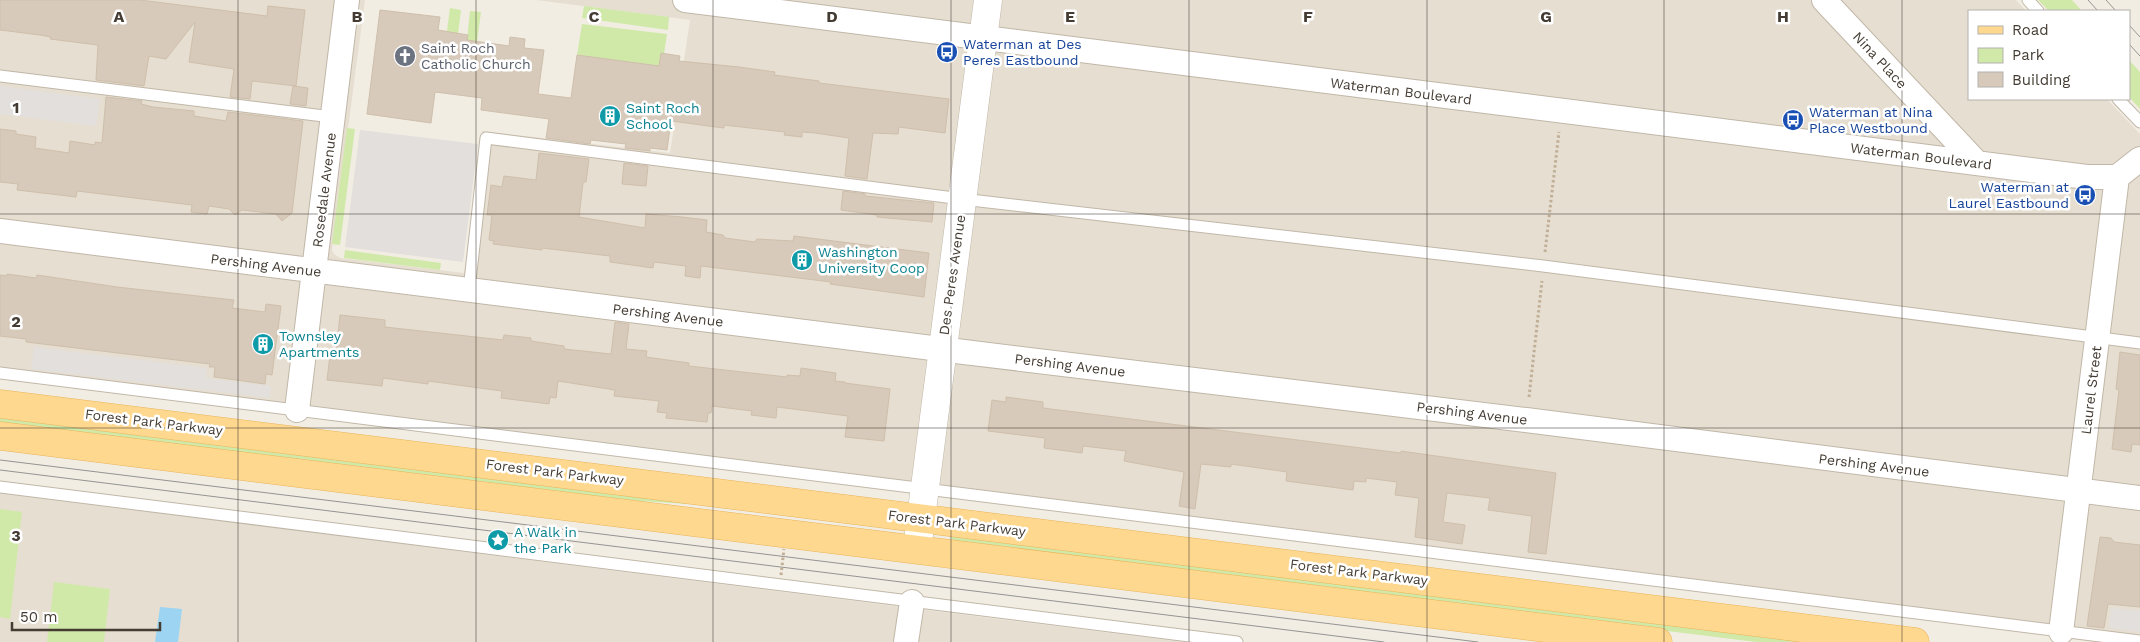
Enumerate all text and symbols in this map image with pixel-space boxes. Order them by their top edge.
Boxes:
text: A [114,7,125,26]
text: B [352,7,363,26]
text: C [589,7,600,26]
text: D [826,7,838,26]
text: E [1065,7,1075,26]
text: F [1303,7,1313,26]
text: G [1540,7,1552,26]
text: H [1777,7,1789,26]
legend [1968,10,2130,100]
text: Road [2012,21,2049,39]
street label: Nina Place [1850,28,1910,92]
place label: Waterman at Des Peres Eastbound [963,36,1082,68]
place label: Saint Roch Catholic Church [421,40,531,72]
bus stop icon: Waterman at Des Peres Eastbound [935,40,959,64]
church icon: Saint Roch Catholic Church [393,44,417,68]
text: Park [2012,46,2045,64]
text: Building [2012,71,2070,89]
street label: Waterman Boulevard [1329,74,1473,108]
text: 1 [13,98,19,117]
place label: Saint Roch School [626,100,700,132]
building icon: Saint Roch School [598,104,622,128]
place label: Waterman at Nina Place Westbound [1809,104,1933,136]
bus stop icon: Waterman at Nina Place Westbound [1781,108,1805,132]
street label: Rosedale Avenue [309,132,339,248]
street label: Waterman Boulevard [1849,139,1993,173]
place label: Waterman at Laurel Eastbound [1949,179,2069,211]
bus stop icon: Waterman at Laurel Eastbound [2073,183,2097,207]
street label: Des Peres Avenue [936,214,968,336]
place label: Washington University Coop [818,244,925,276]
building icon: Washington University Coop [790,248,814,272]
street label: Pershing Avenue [210,250,322,280]
street label: Pershing Avenue [612,300,724,330]
text: 2 [11,312,21,331]
place label: Townsley Apartments [279,328,359,360]
building icon: Townsley Apartments [251,332,275,356]
street label: Laurel Street [2078,345,2104,435]
street label: Pershing Avenue [1014,350,1126,380]
street label: Pershing Avenue [1416,398,1528,428]
street label: Forest Park Parkway [84,406,225,438]
street label: Pershing Avenue [1818,450,1930,480]
street label: Forest Park Parkway [485,456,626,488]
street label: Forest Park Parkway [887,507,1028,539]
place label: A Walk in the Park [514,524,577,556]
text: 3 [11,526,21,545]
place icon: A Walk in the Park [486,528,510,552]
street label: Forest Park Parkway [1289,556,1430,588]
scale bar [12,600,160,632]
text: 50 m [20,608,57,626]

